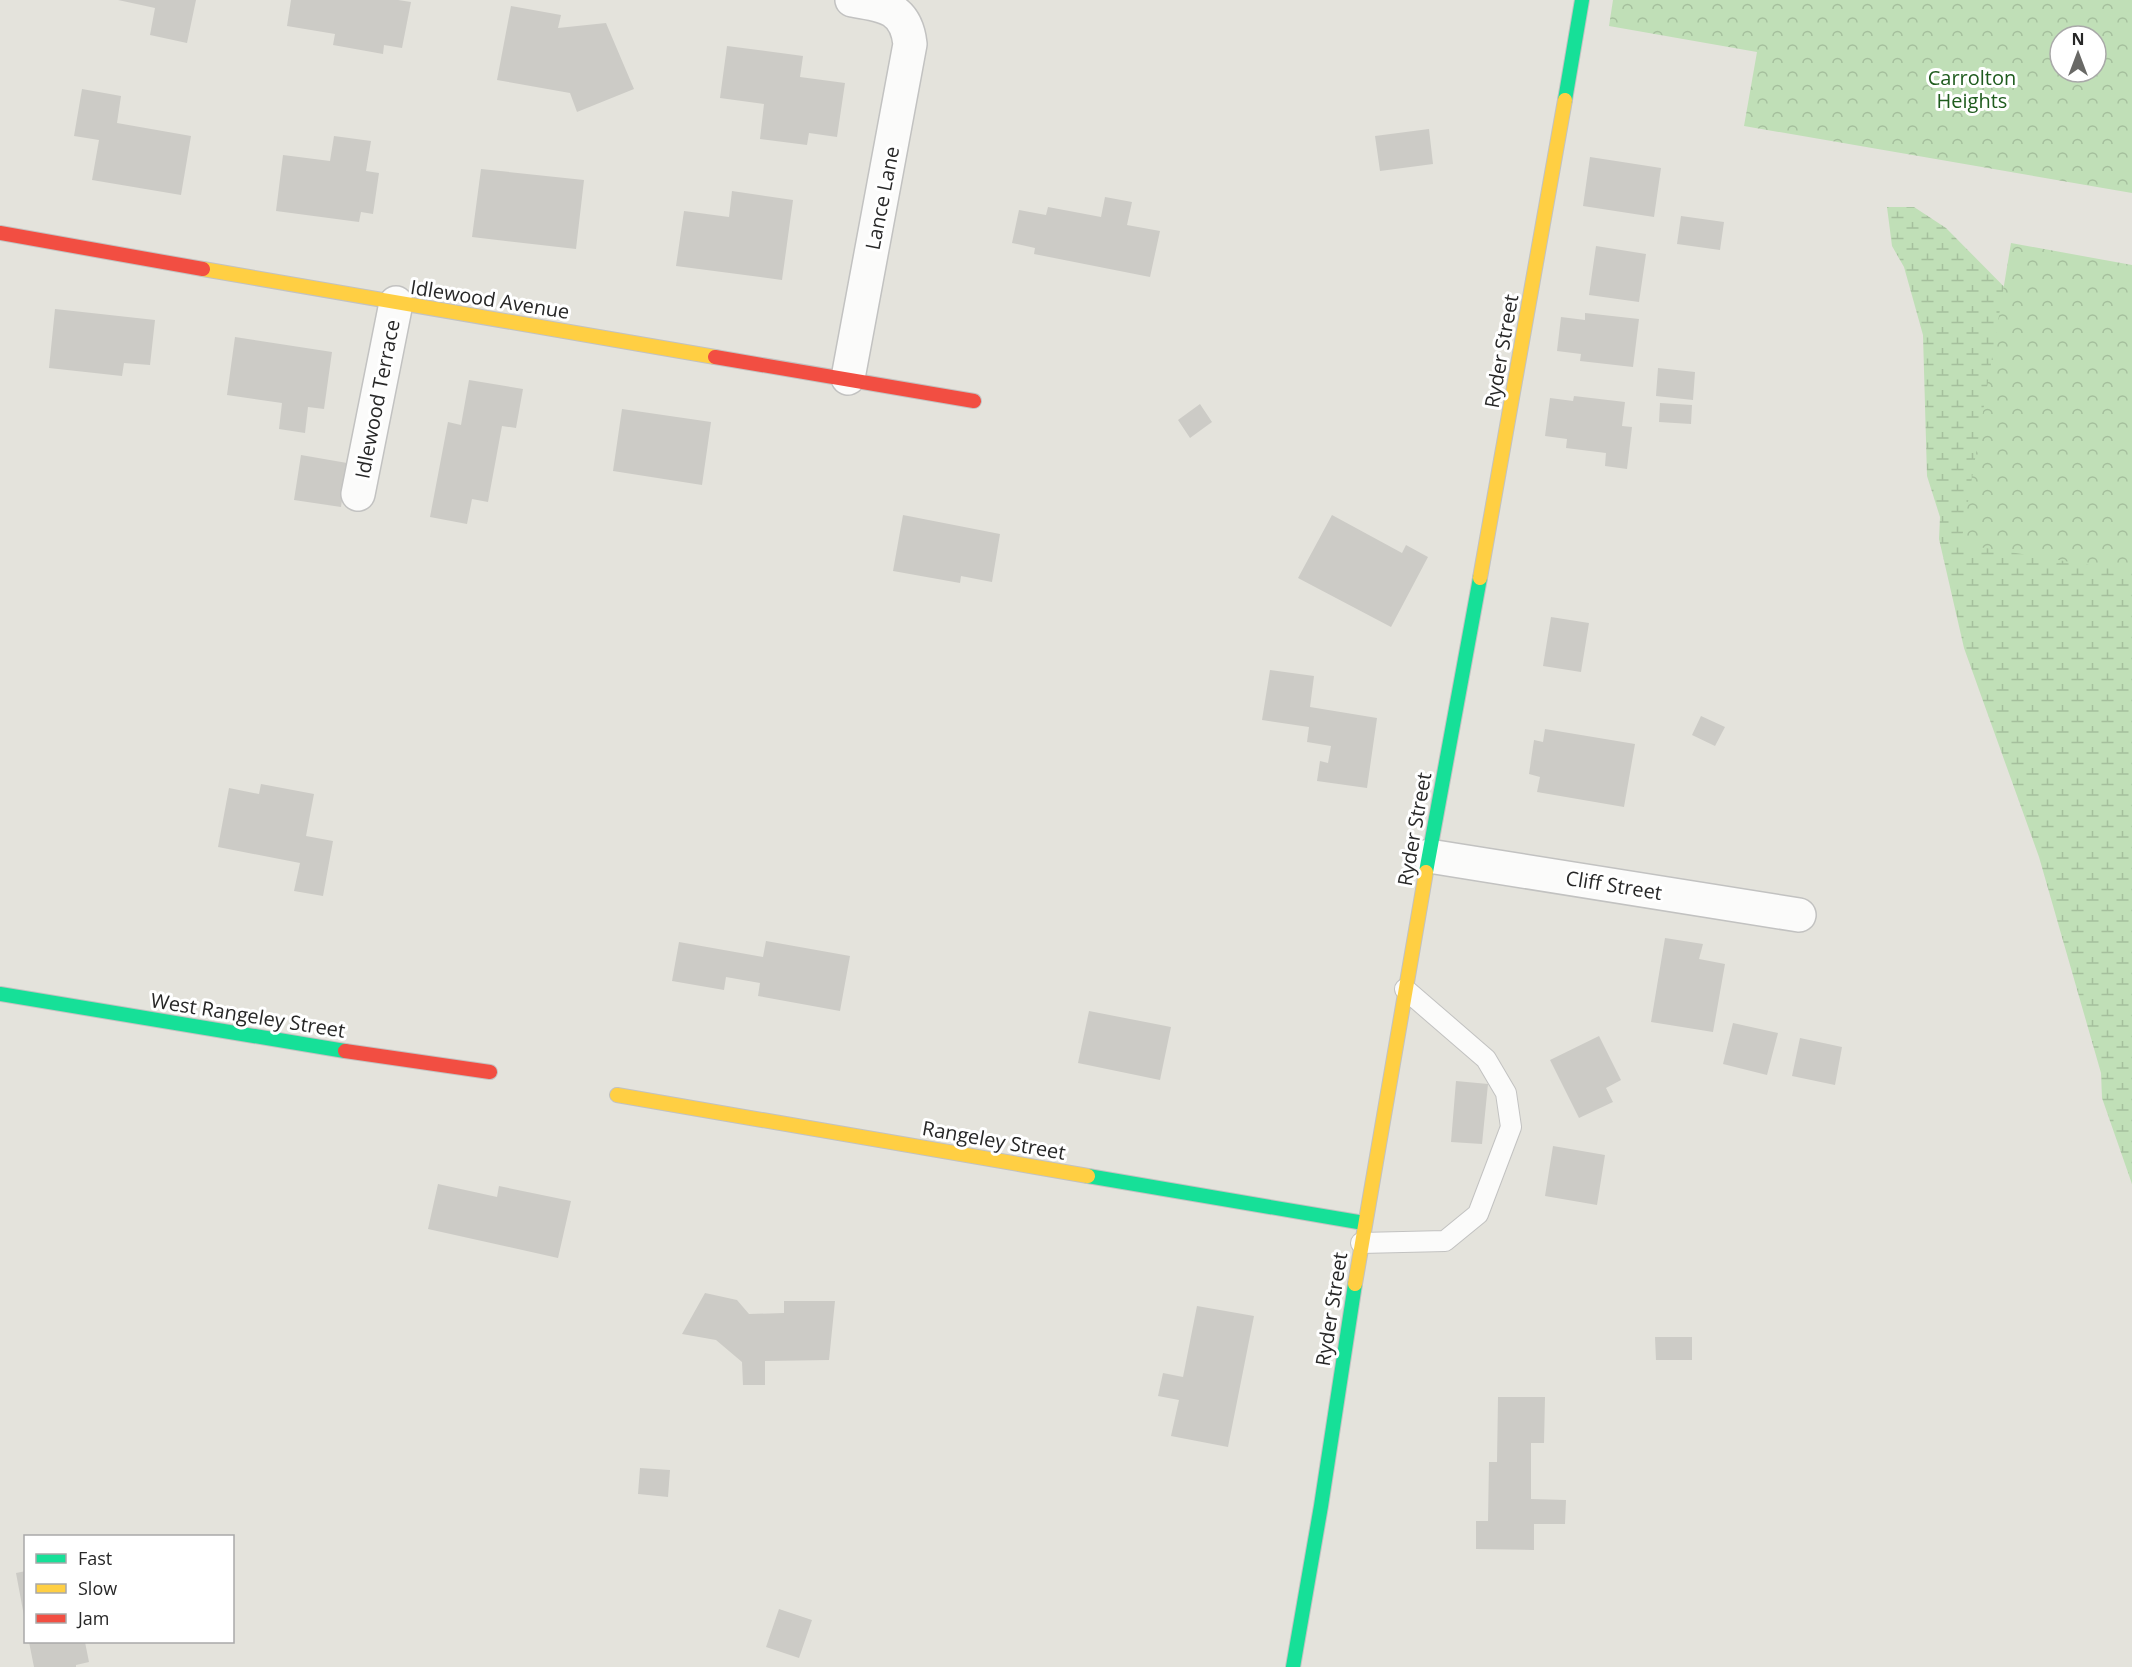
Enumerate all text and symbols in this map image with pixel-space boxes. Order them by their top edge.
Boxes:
north arrow [2048,24,2108,84]
text: N [2071,28,2085,50]
park label: Carrolton Heights [1928,64,2016,114]
street label: Lance Lane [859,144,905,252]
street label: Idlewood Avenue [409,273,571,325]
street label: Ryder Street [1478,292,1524,410]
street label: Idlewood Terrace [348,317,406,481]
street label: Ryder Street [1391,770,1437,888]
street label: Cliff Street [1564,864,1664,906]
street label: West Rangeley Street [149,986,347,1044]
street label: Rangeley Street [920,1114,1068,1166]
street label: Ryder Street [1309,1250,1353,1368]
legend [24,1535,234,1643]
text: Fast [78,1546,112,1570]
text: Slow [78,1576,117,1600]
text: Jam [76,1606,110,1630]

